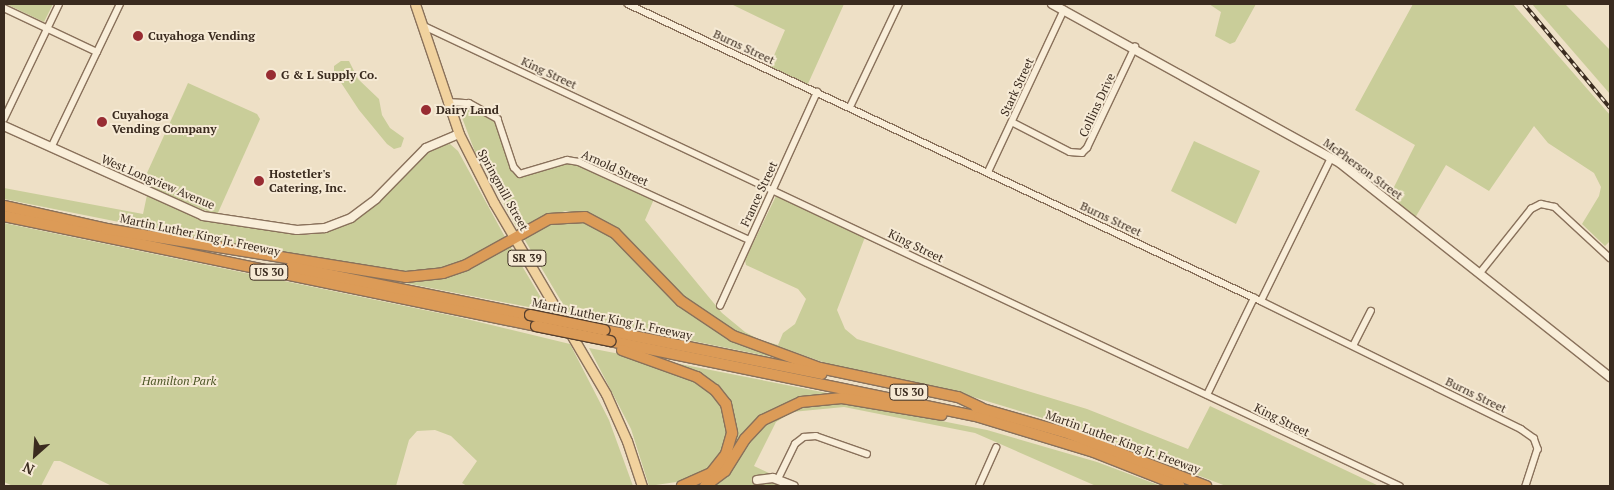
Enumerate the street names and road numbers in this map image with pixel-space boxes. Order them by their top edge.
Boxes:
street label: Burns Street [711,27,777,67]
street label: King Street [519,54,579,92]
street label: Stark Street [997,56,1037,118]
street label: Collins Drive [1076,71,1118,139]
street label: McPherson Street [1320,135,1406,203]
street label: Springmill Street [475,147,531,233]
street label: Arnold Street [579,147,651,189]
street label: West Longview Avenue [99,151,217,213]
street label: France Street [738,159,780,229]
street label: Burns Street [1078,199,1144,239]
street label: Martin Luther King Jr. Freeway [118,211,282,259]
street label: King Street [886,226,946,266]
road number: SR 39 [507,250,547,266]
road number: US 30 [249,264,289,280]
street label: Martin Luther King Jr. Freeway [530,295,694,343]
street label: Burns Street [1443,374,1509,416]
road number: US 30 [889,384,929,401]
street label: King Street [1252,400,1312,440]
street label: Martin Luther King Jr. Freeway [1043,407,1203,477]

